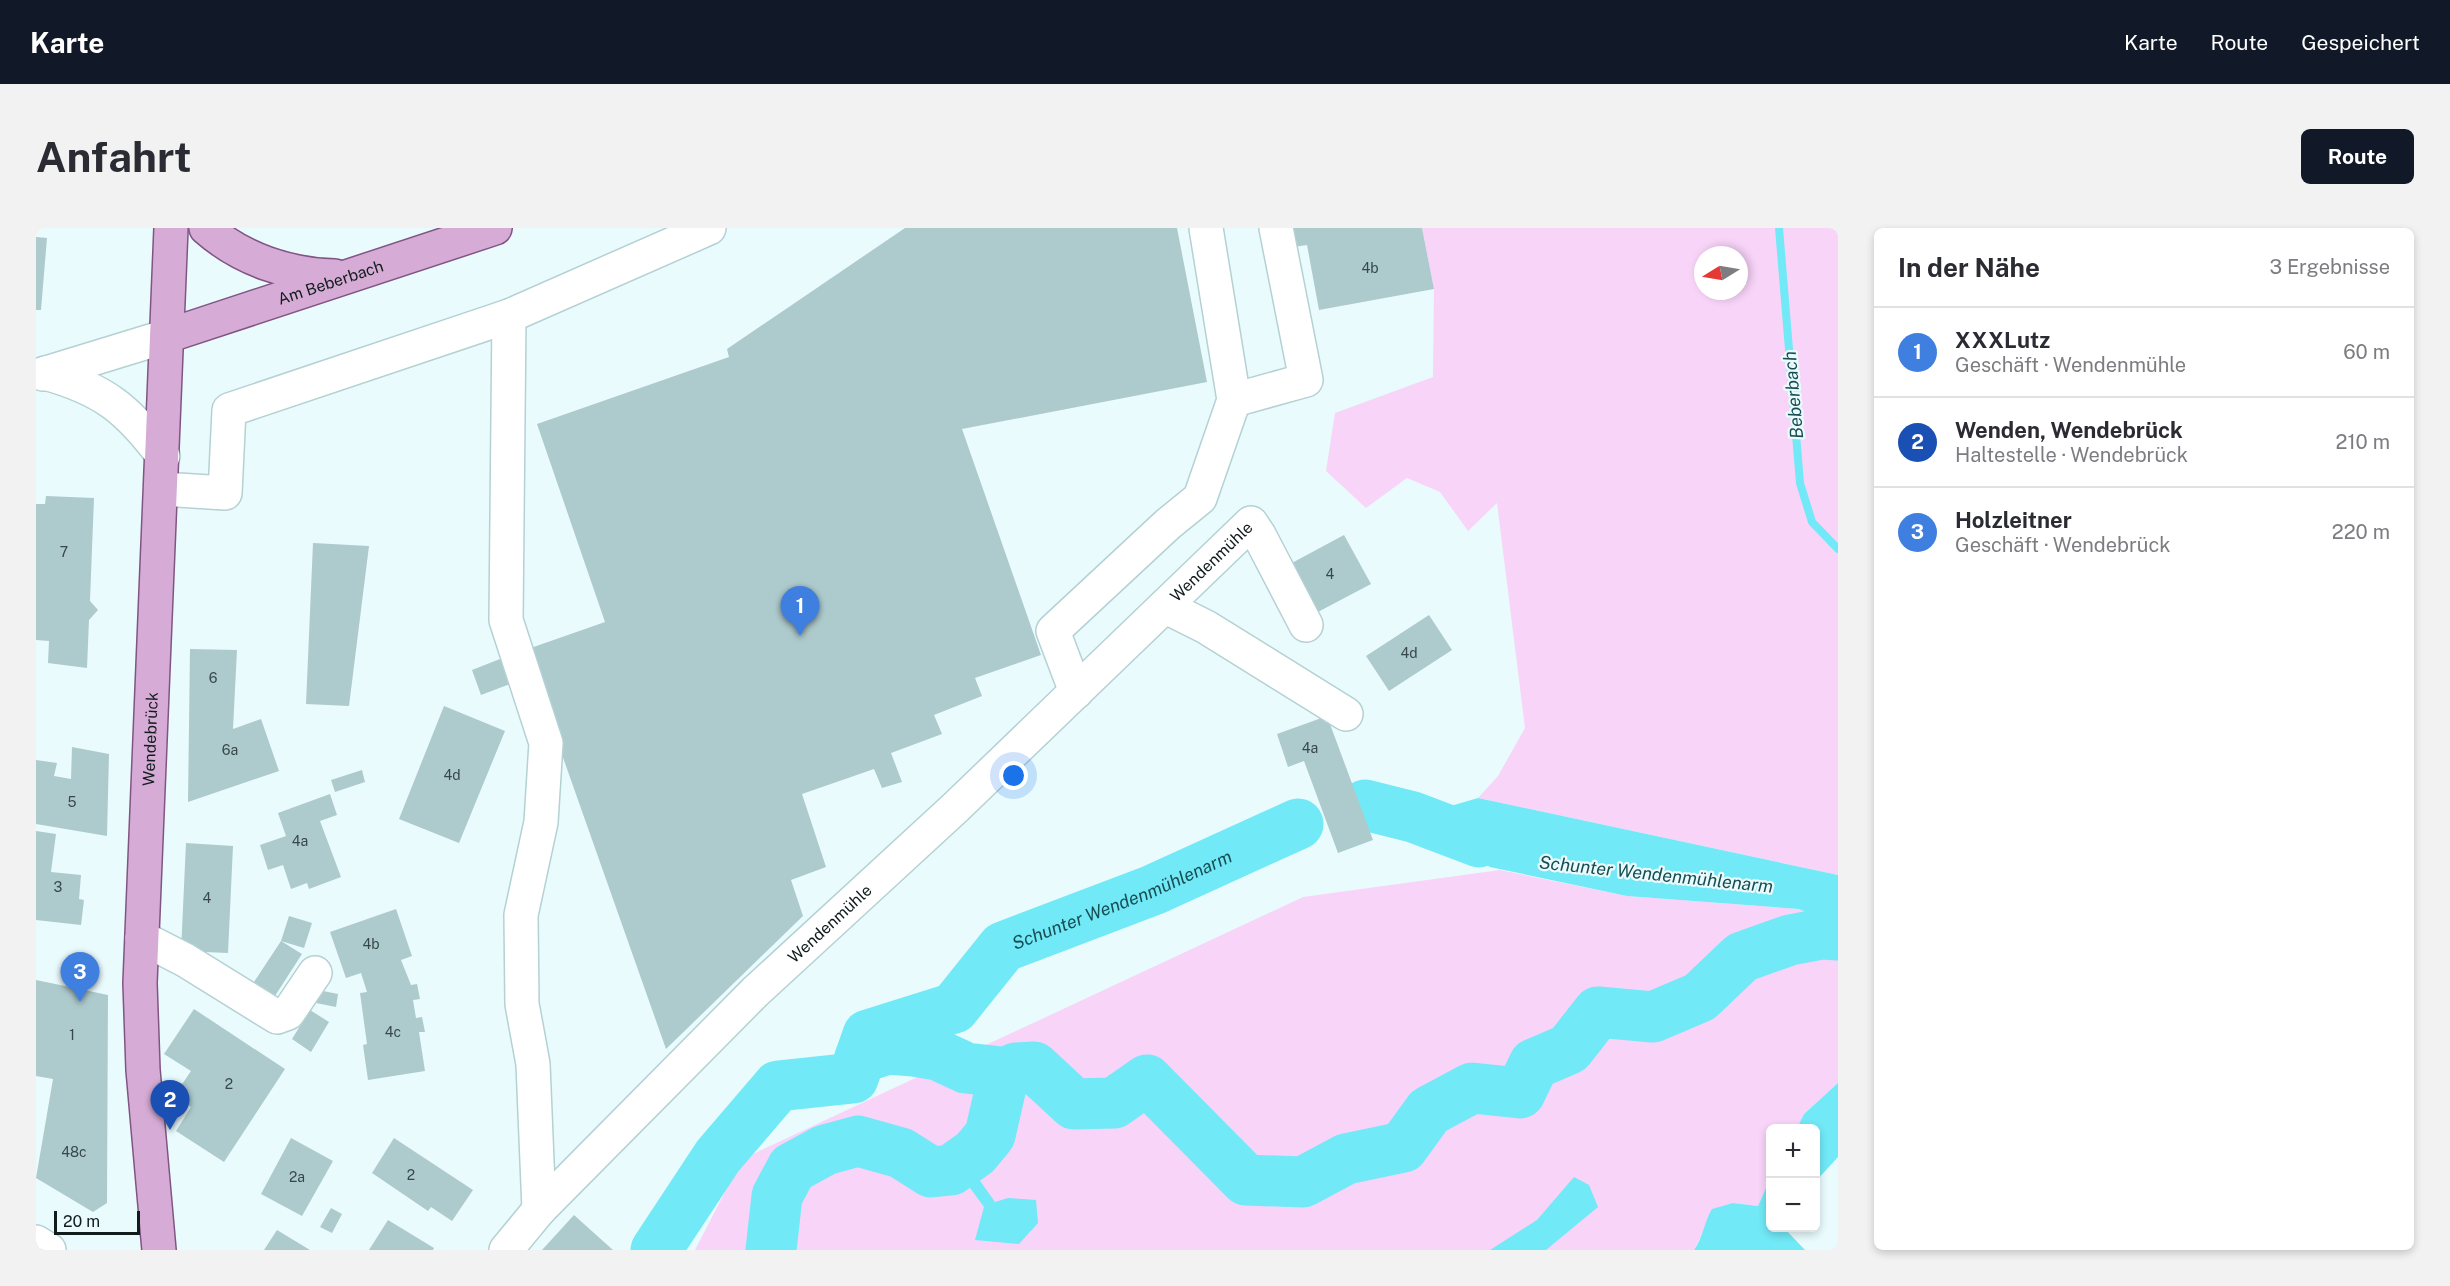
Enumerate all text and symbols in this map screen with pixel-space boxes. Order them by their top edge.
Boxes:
text: Karte [30,26,104,59]
text: Karte [2124,30,2178,55]
text: Route [2211,30,2268,55]
text: Gespeichert [2301,30,2420,55]
button: Route [2301,129,2414,184]
text: Anfahrt [36,132,192,181]
north arrow [1694,246,1748,300]
text: In der Nähe [1898,252,2040,283]
text: 3 Ergebnisse [2269,255,2390,279]
street label: Am Beberbach [275,256,386,308]
house number: 4b [1361,260,1379,276]
text: XXXLutz [1955,327,2050,353]
text: 1 [1913,340,1922,364]
text: 60 m [2343,340,2390,364]
water label: Beberbach [1779,350,1807,440]
text: Geschäft · Wendenmühle [1955,353,2186,377]
text: Wenden, Wendebrück [1955,417,2183,443]
text: 2 [1911,430,1924,454]
text: 210 m [2336,430,2390,454]
text: Haltestelle · Wendebrück [1955,443,2188,467]
text: Holzleitner [1955,507,2072,533]
street label: Wendenmühle [1166,518,1256,605]
text: 3 [1911,520,1924,544]
text: 220 m [2332,520,2390,544]
text: Geschäft · Wendebrück [1955,533,2170,557]
house number: 7 [60,544,68,560]
house number: 4 [1326,566,1335,582]
pin: 1 [780,586,819,636]
house number: 4d [1400,645,1418,661]
house number: 6 [209,670,218,686]
street label: Wendebrück [139,692,161,786]
house number: 4a [1302,740,1318,756]
house number: 6a [222,742,238,758]
your location [999,761,1028,790]
house number: 4d [443,767,461,783]
house number: 5 [68,794,77,810]
house number: 4a [292,833,308,849]
water label: Schunter Wendenmühlenarm [1009,845,1235,953]
water label: Schunter Wendenmühlenarm [1538,851,1774,897]
house number: 3 [54,879,63,895]
street label: Wendenmühle [784,880,875,967]
house number: 4 [203,890,212,906]
house number: 4b [362,936,380,952]
pin: 3 [60,952,99,1002]
house number: 4c [385,1024,401,1040]
house number: 1 [69,1027,75,1043]
house number: 2 [225,1076,233,1092]
pin: 2 [150,1080,190,1130]
map controls [1766,1124,1820,1232]
button: + [1766,1124,1820,1178]
house number: 48c [61,1144,87,1160]
house number: 2 [407,1167,415,1183]
house number: 2a [289,1169,305,1185]
button: − [1766,1178,1820,1232]
scale bar [54,1208,140,1236]
text: 20 m [63,1212,100,1231]

